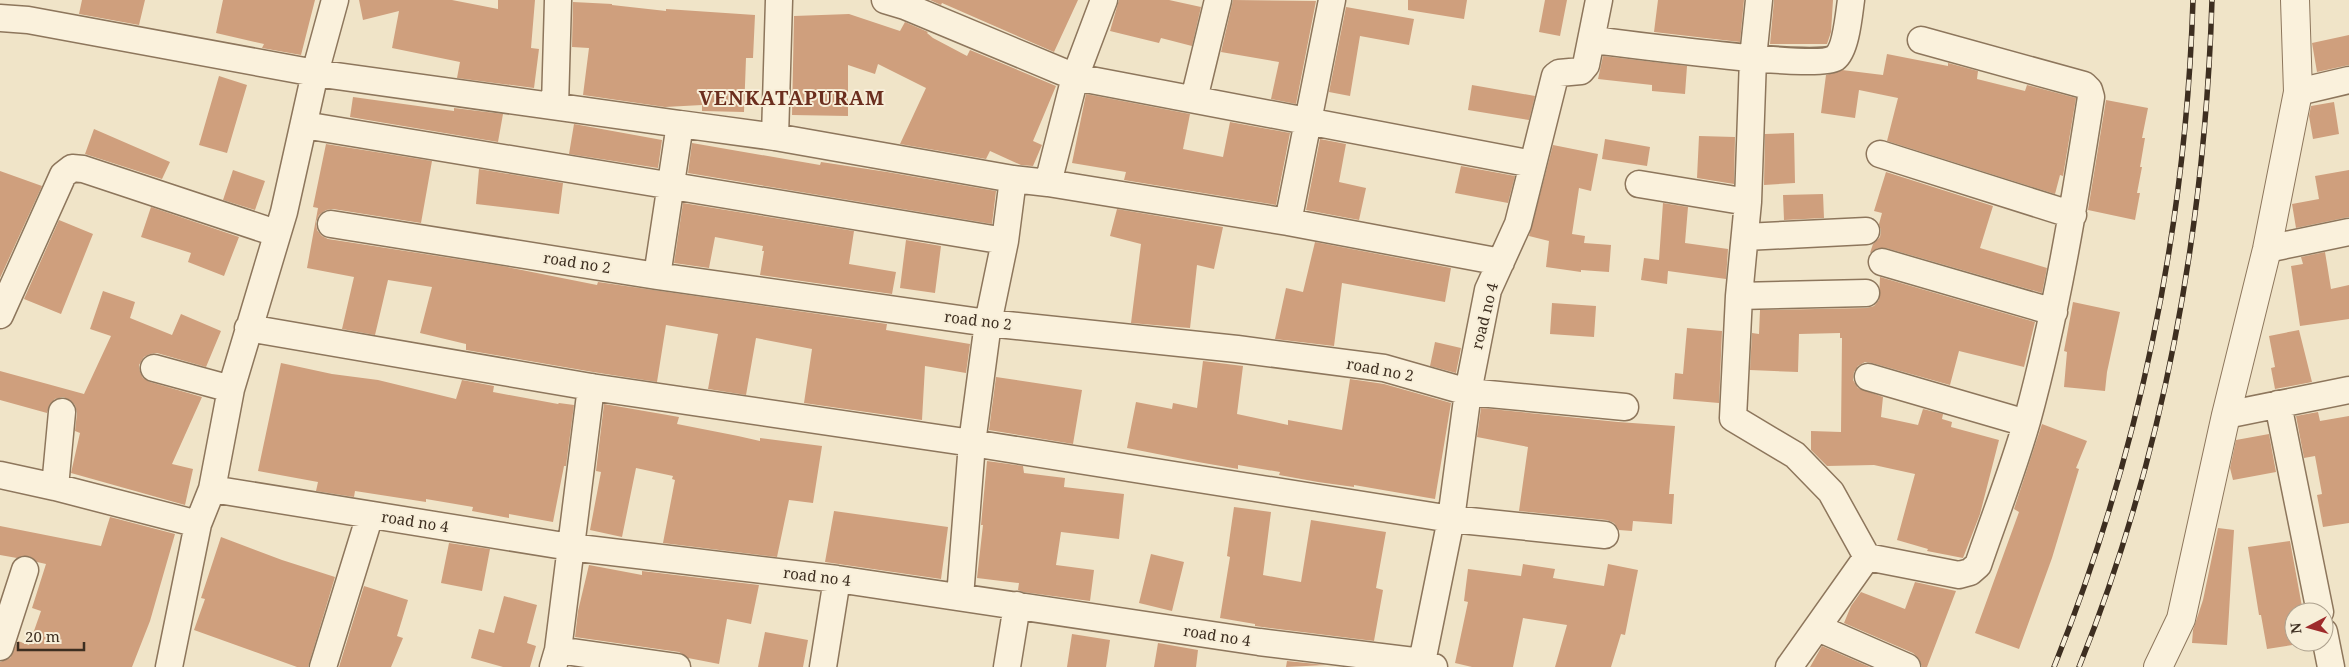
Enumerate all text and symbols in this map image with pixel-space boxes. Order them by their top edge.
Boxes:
district label: VENKATAPURAM [699,84,885,111]
street label: road no 2 [542,247,612,277]
street label: road no 4 [1466,280,1502,351]
street label: road no 2 [943,306,1013,334]
street label: road no 2 [1345,353,1415,385]
street label: road no 4 [380,506,451,536]
street label: road no 4 [782,562,853,590]
north arrow [2284,602,2334,652]
scale bar [18,620,84,652]
street label: road no 4 [1182,620,1253,650]
text: N [2286,622,2306,635]
text: 20 m [25,626,60,646]

